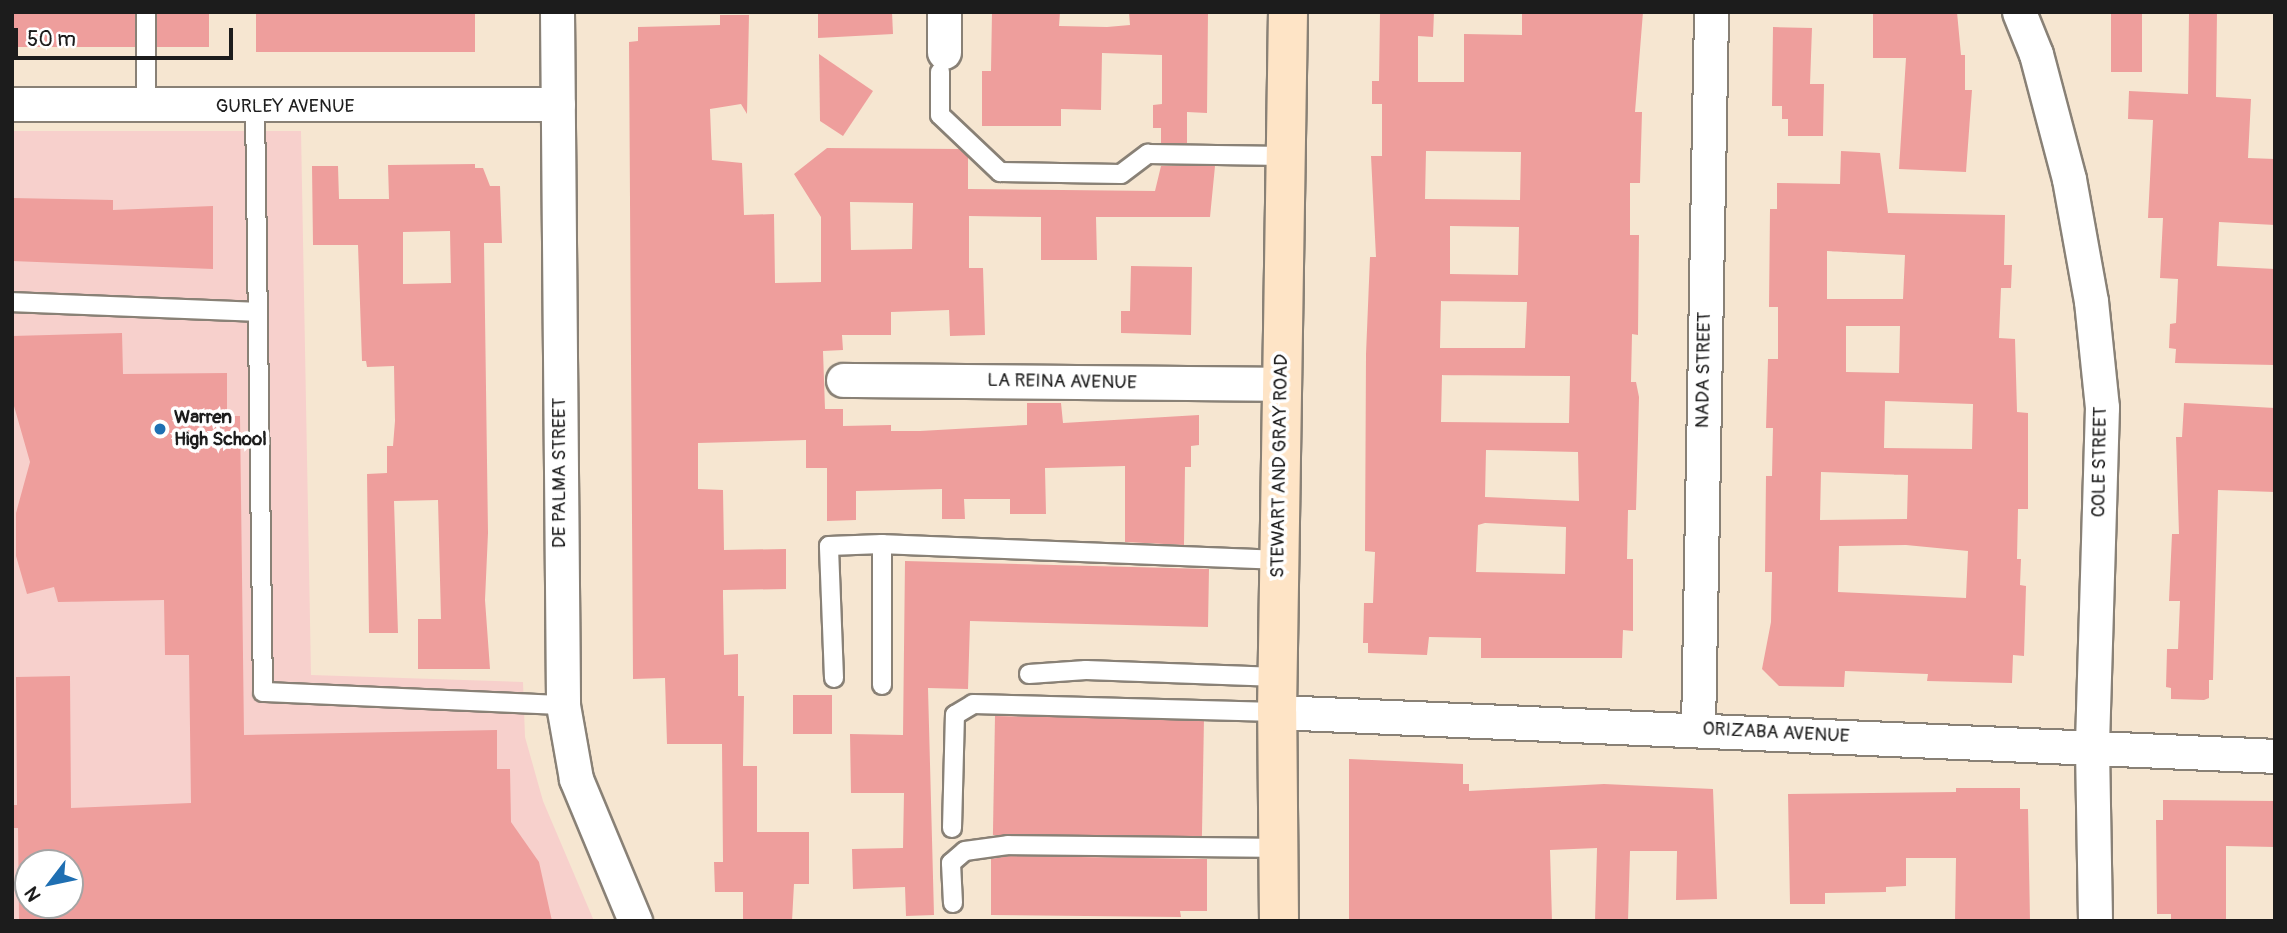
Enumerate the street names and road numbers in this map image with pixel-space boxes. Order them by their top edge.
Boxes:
street label: GURLEY AVENUE [216,96,354,118]
street label: NADA STREET [1692,312,1716,428]
street label: STEWART AND GRAY ROAD [1267,354,1293,578]
street label: LA REINA AVENUE [987,369,1137,395]
street label: DE PALMA STREET [549,398,571,548]
street label: COLE STREET [2088,406,2112,518]
street label: ORIZABA AVENUE [1702,718,1850,748]

